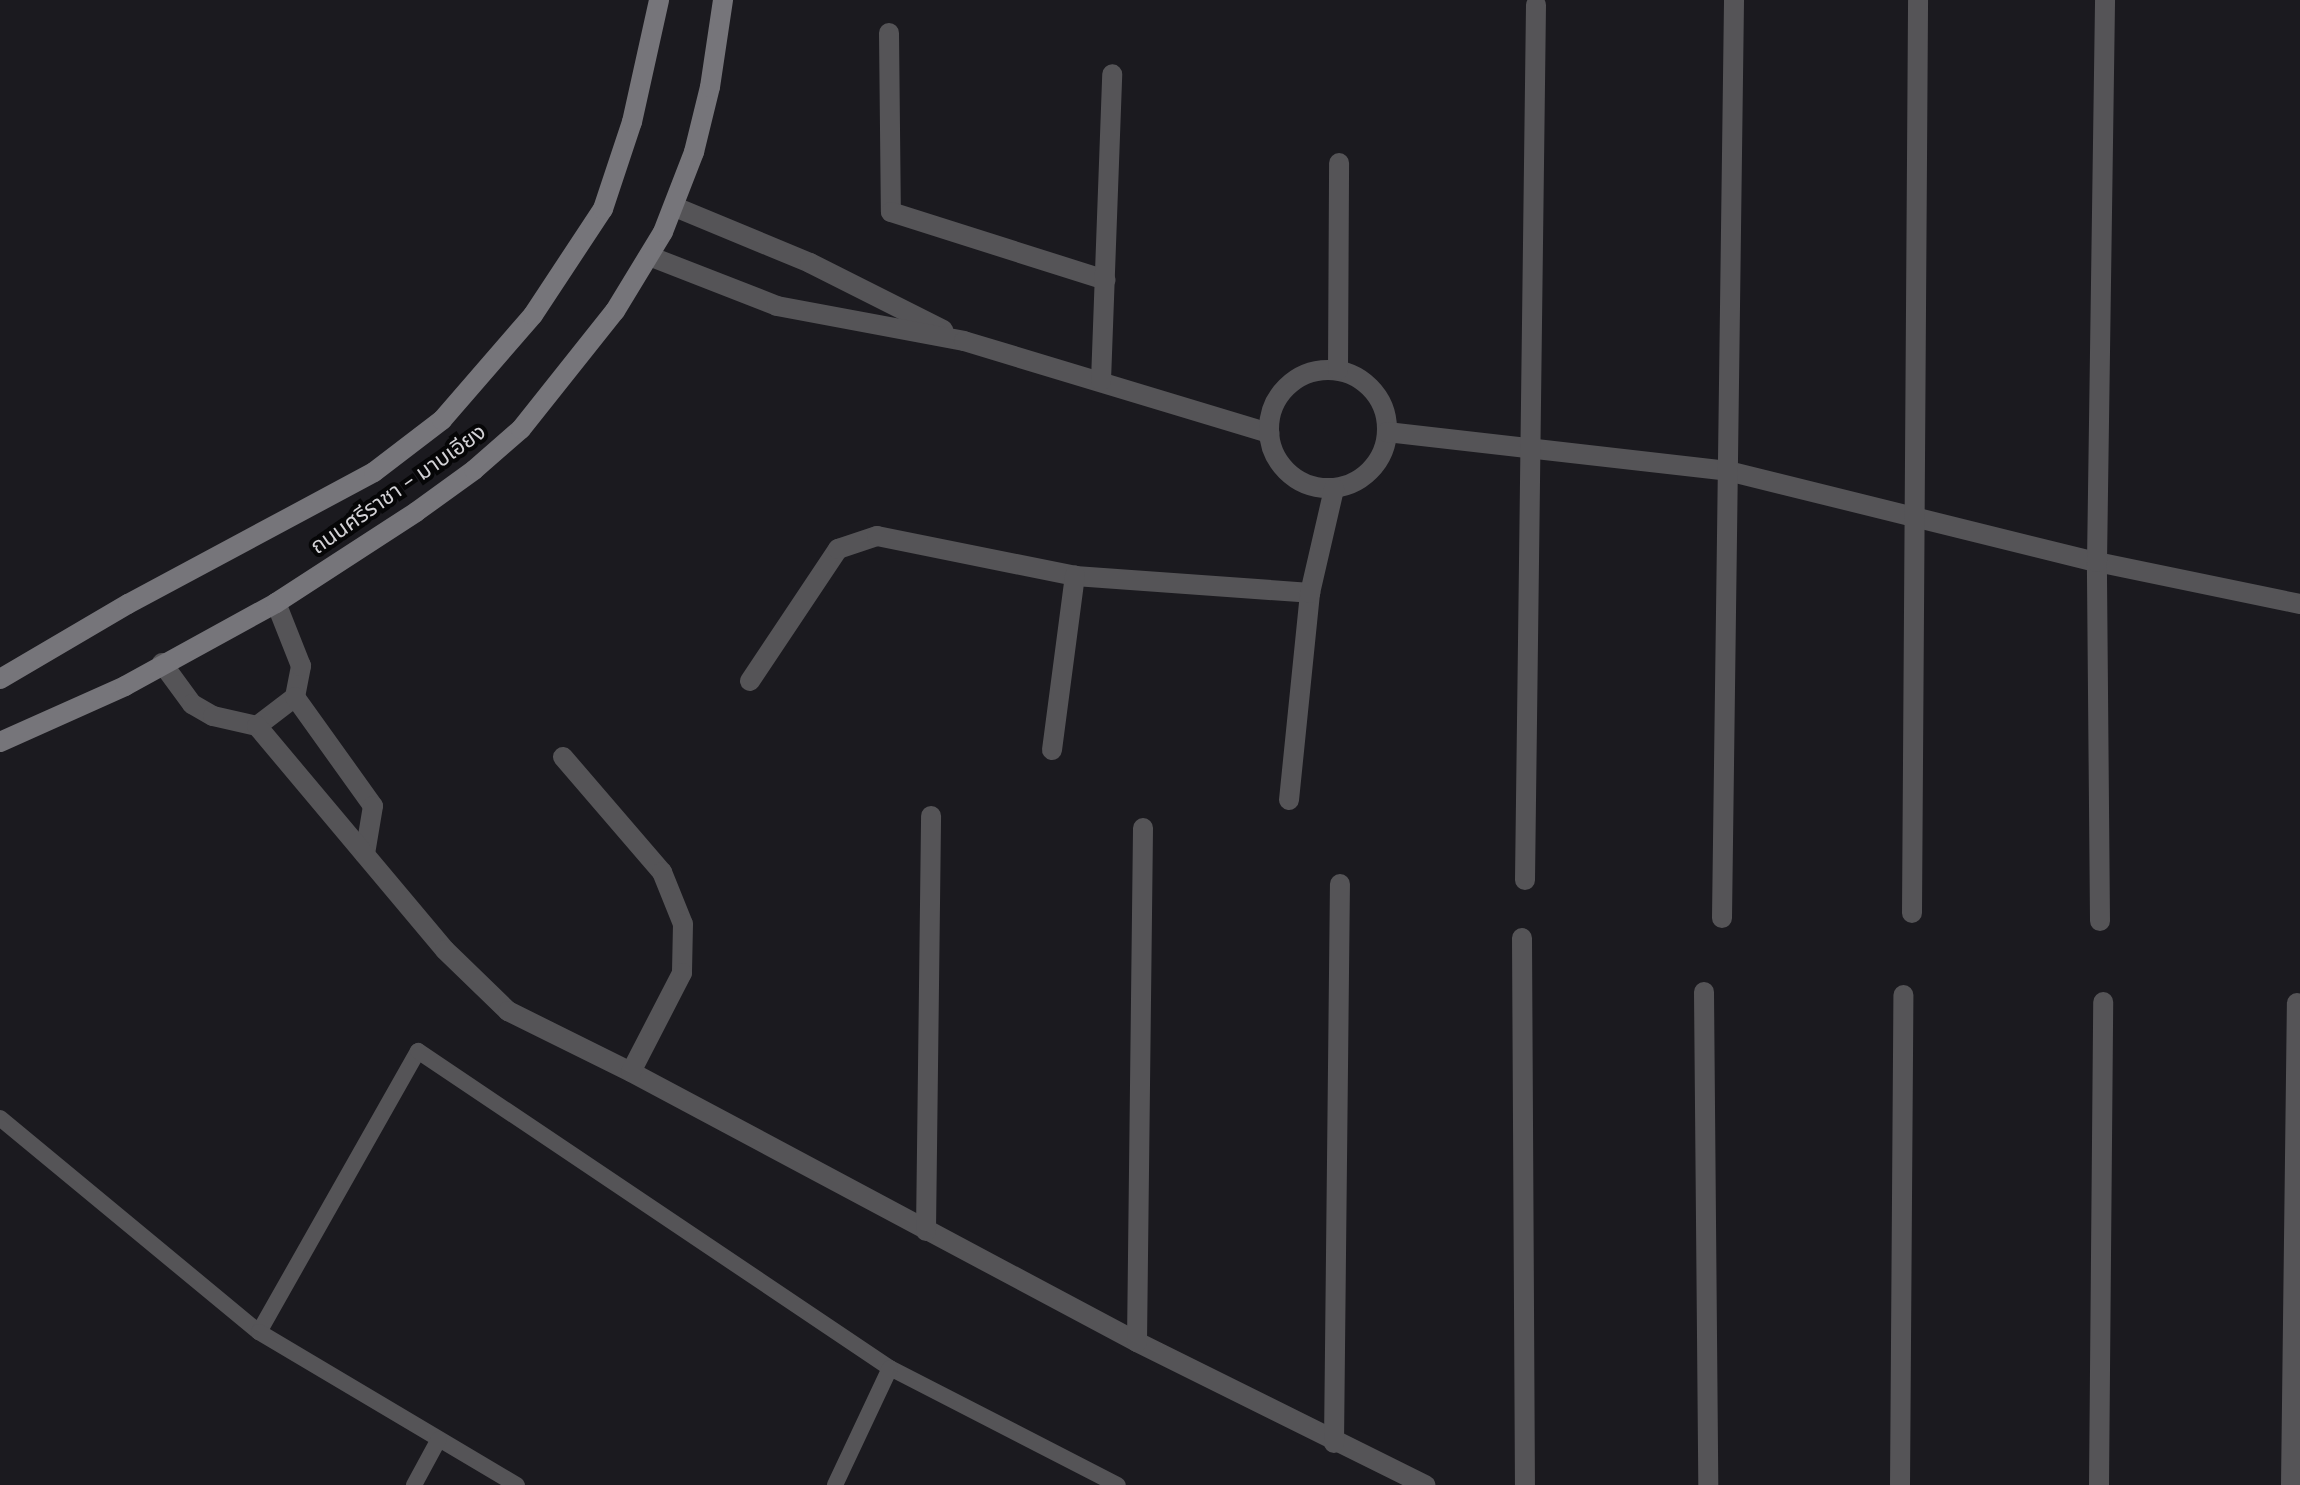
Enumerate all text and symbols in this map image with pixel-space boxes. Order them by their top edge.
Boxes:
street label: ถนนศรีราชา - มาบเอียง [305,418,491,560]

